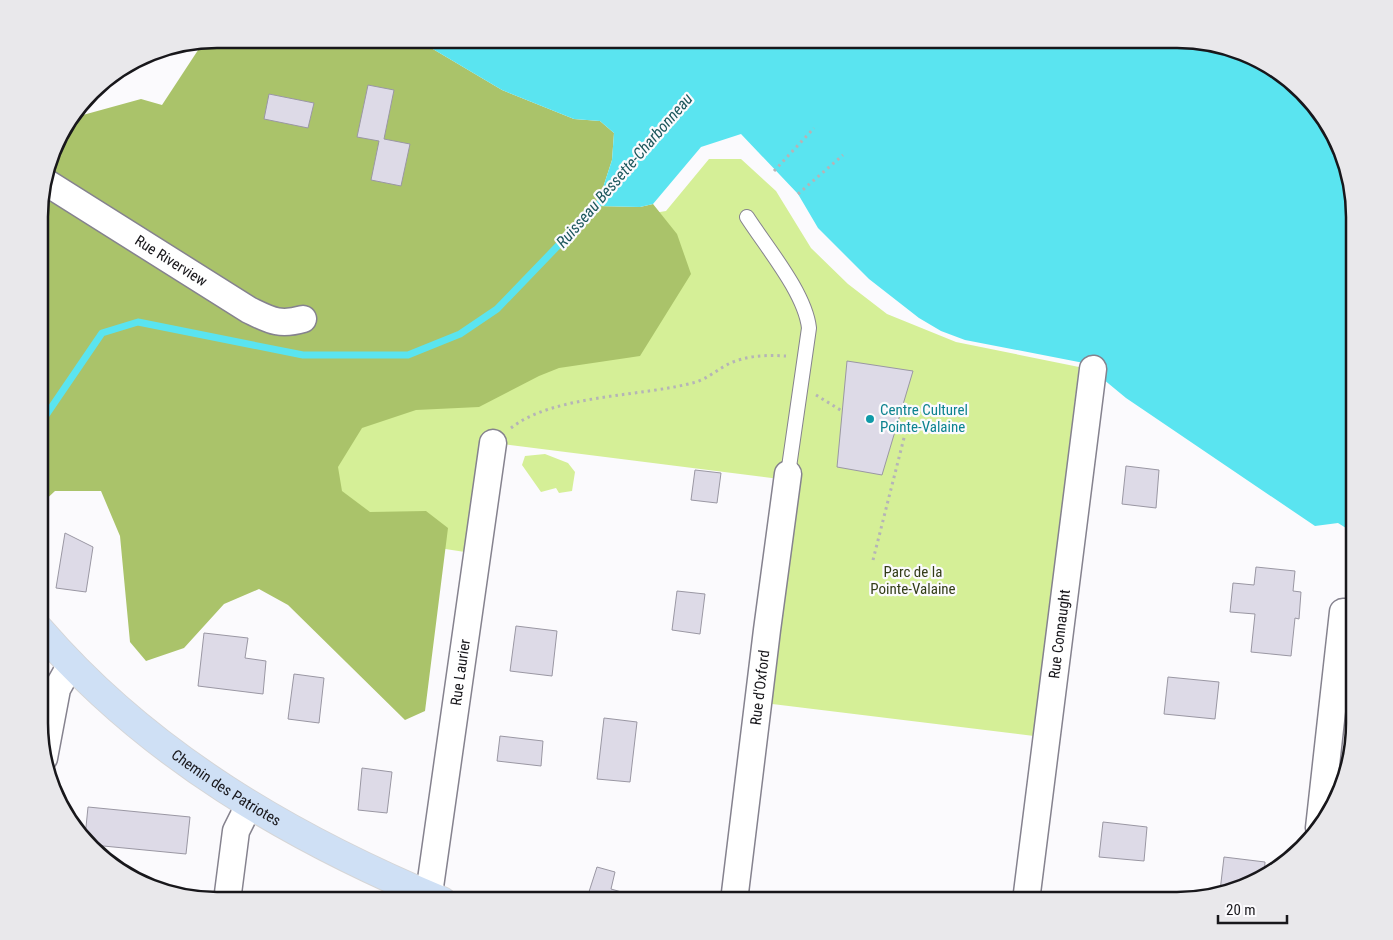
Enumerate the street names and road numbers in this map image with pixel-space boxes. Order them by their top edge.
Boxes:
street label: Rue Riverview [132,231,211,290]
street label: Rue Connaught [1045,588,1074,680]
street label: Rue Laurier [447,637,474,707]
street label: Rue d'Oxford [746,649,773,726]
street label: Chemin des Patriotes [168,746,284,830]

